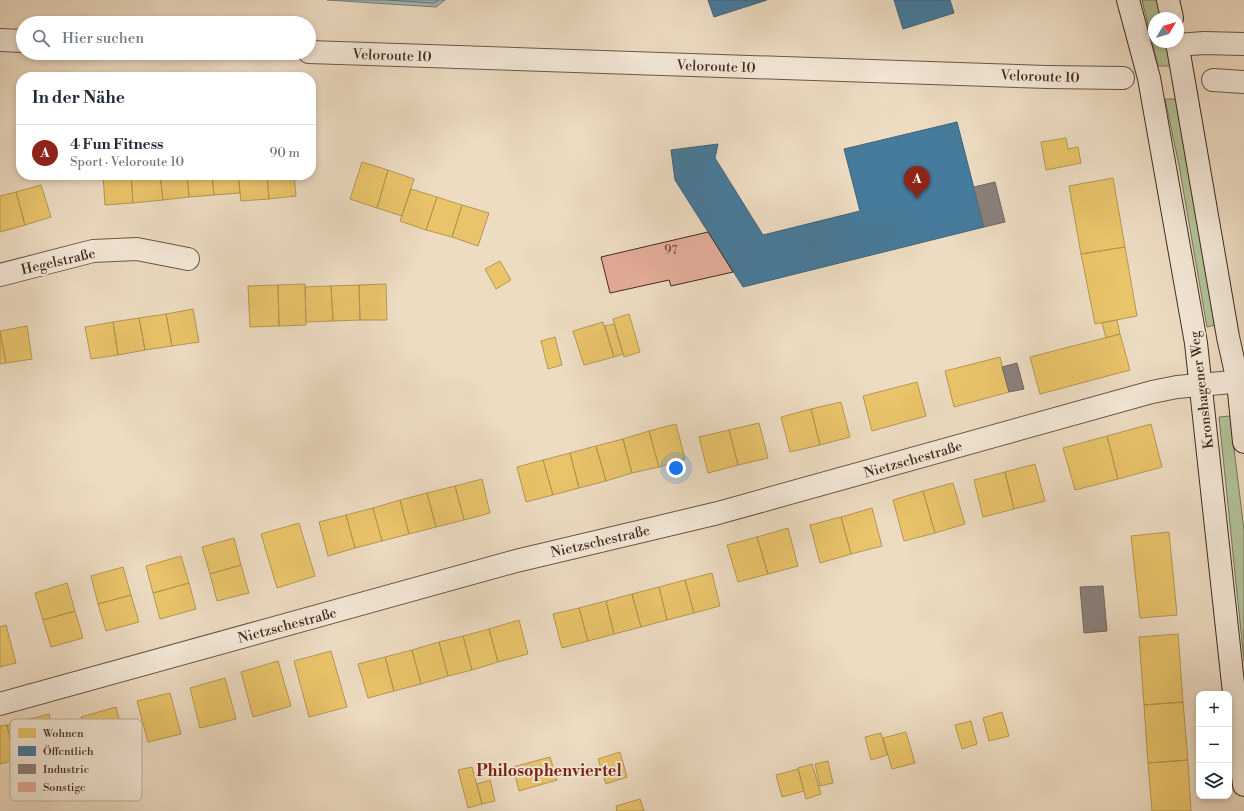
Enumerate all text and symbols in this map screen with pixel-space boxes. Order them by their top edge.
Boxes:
north arrow [1148,12,1184,48]
search box [16,16,316,60]
icon: search [30,27,52,49]
text: Hier suchen [62,29,144,48]
street label: Veloroute 10 [351,46,432,66]
street label: Veloroute 10 [675,57,756,77]
street label: Veloroute 10 [999,67,1080,87]
text: In der Nähe [32,87,125,109]
text: 4 Fun Fitness [70,135,164,154]
text: A [40,145,50,161]
text: 90 m [269,145,300,161]
text: Sport · Veloroute 10 [70,154,184,170]
pin: A [904,166,930,199]
house number: 97 [664,243,678,258]
street label: Hegelstraße [19,245,97,279]
street label: Kronshagener Weg [1186,329,1218,450]
street label: Nietzschestraße [862,437,965,483]
your location [666,458,686,478]
street label: Nietzschestraße [549,522,652,562]
street label: Nietzschestraße [236,604,339,648]
map controls [1196,691,1232,799]
button: + [1196,691,1232,727]
legend [10,719,142,801]
text: Wohnen [42,727,84,741]
button: − [1196,727,1232,763]
text: Öffentlich [43,744,94,759]
district label: Philosophenviertel [476,761,622,781]
text: Industrie [43,763,90,777]
button: layers [1196,763,1232,799]
text: Sonstige [43,781,86,795]

